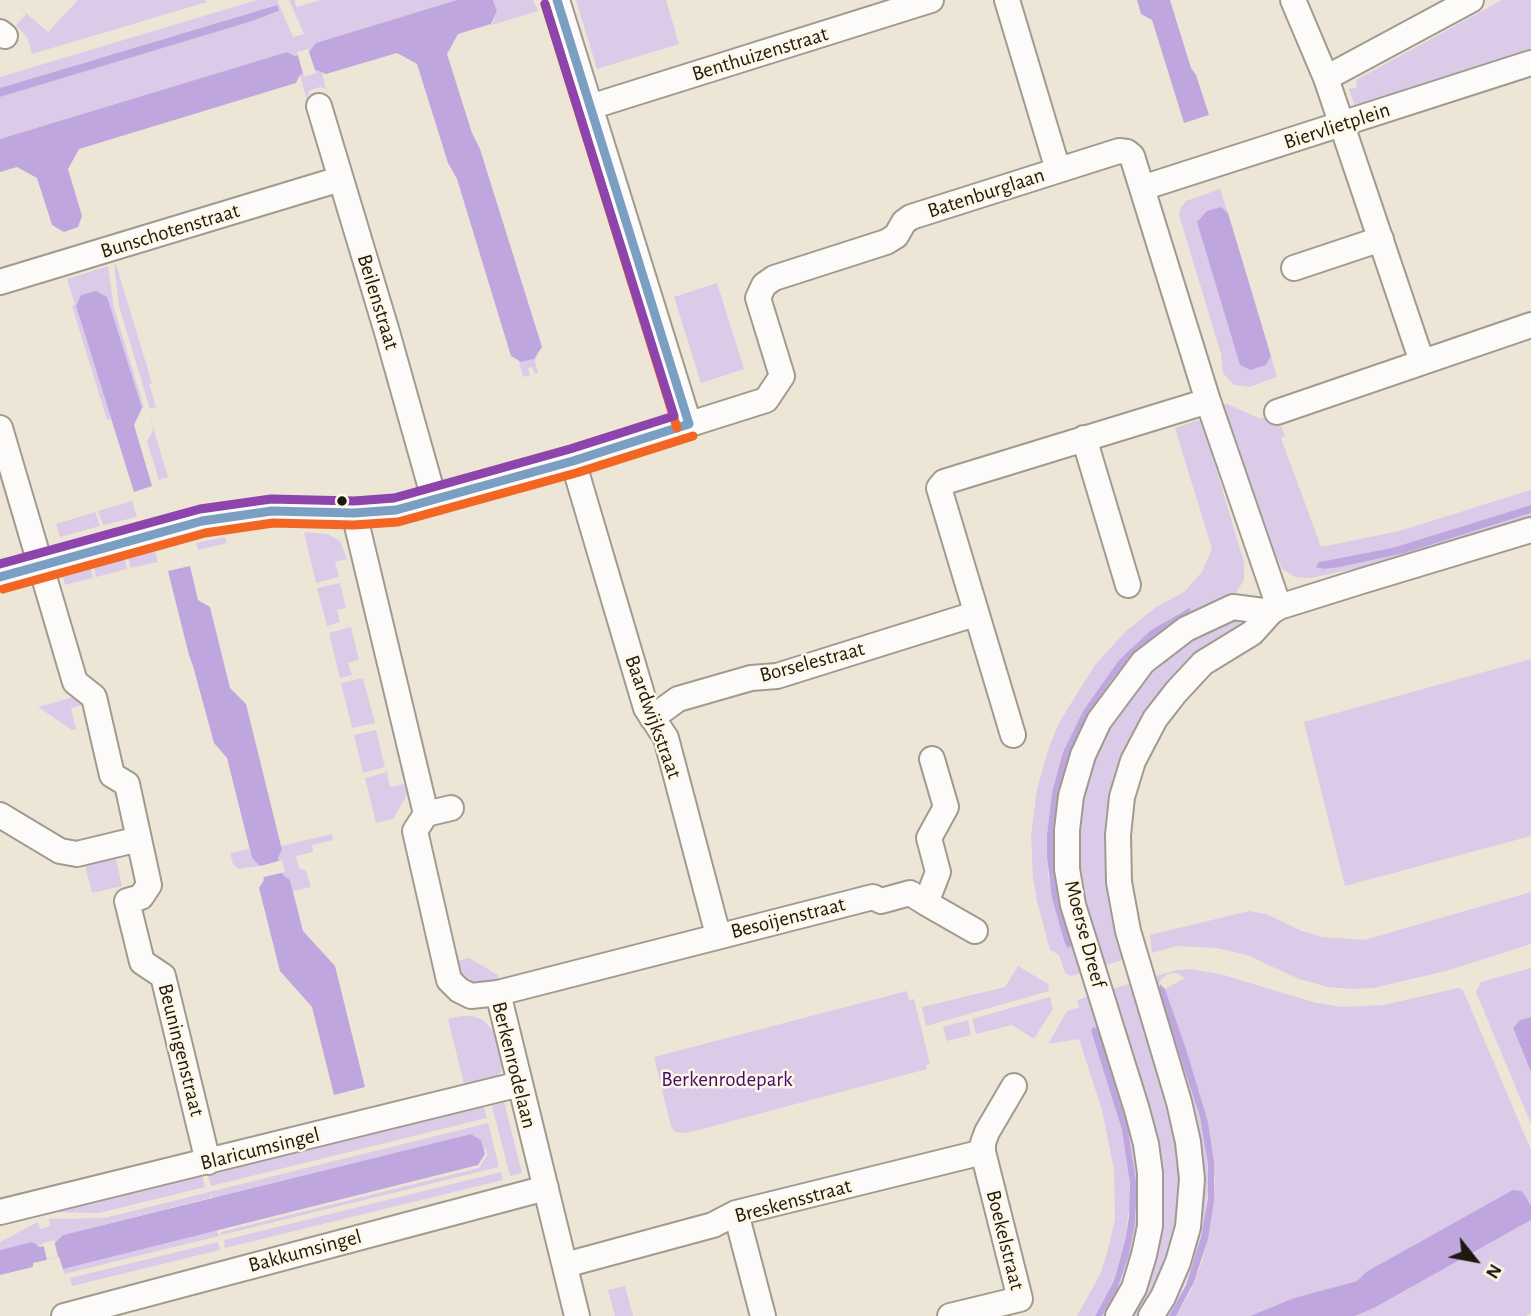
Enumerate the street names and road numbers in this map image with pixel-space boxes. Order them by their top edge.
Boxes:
street label: Benthuizenstraat [689,21,831,87]
street label: Biervlietplein [1281,97,1393,155]
street label: Batenburglaan [924,162,1048,224]
street label: Bunschotenstraat [98,198,242,264]
street label: Beilenstraat [352,251,404,353]
street label: Borselestraat [757,636,867,688]
street label: Baardwijkstraat [619,652,687,782]
street label: Moerse Dreef [1059,878,1111,990]
street label: Besoijenstraat [728,892,848,944]
street label: Beuningenstraat [152,981,210,1119]
street label: Berkenrodelaan [486,999,542,1131]
street label: Blaricumsingel [198,1122,322,1176]
street label: Breskensstraat [732,1173,854,1229]
street label: Boekelstraat [980,1187,1030,1293]
street label: Bakkumsingel [246,1224,364,1278]

